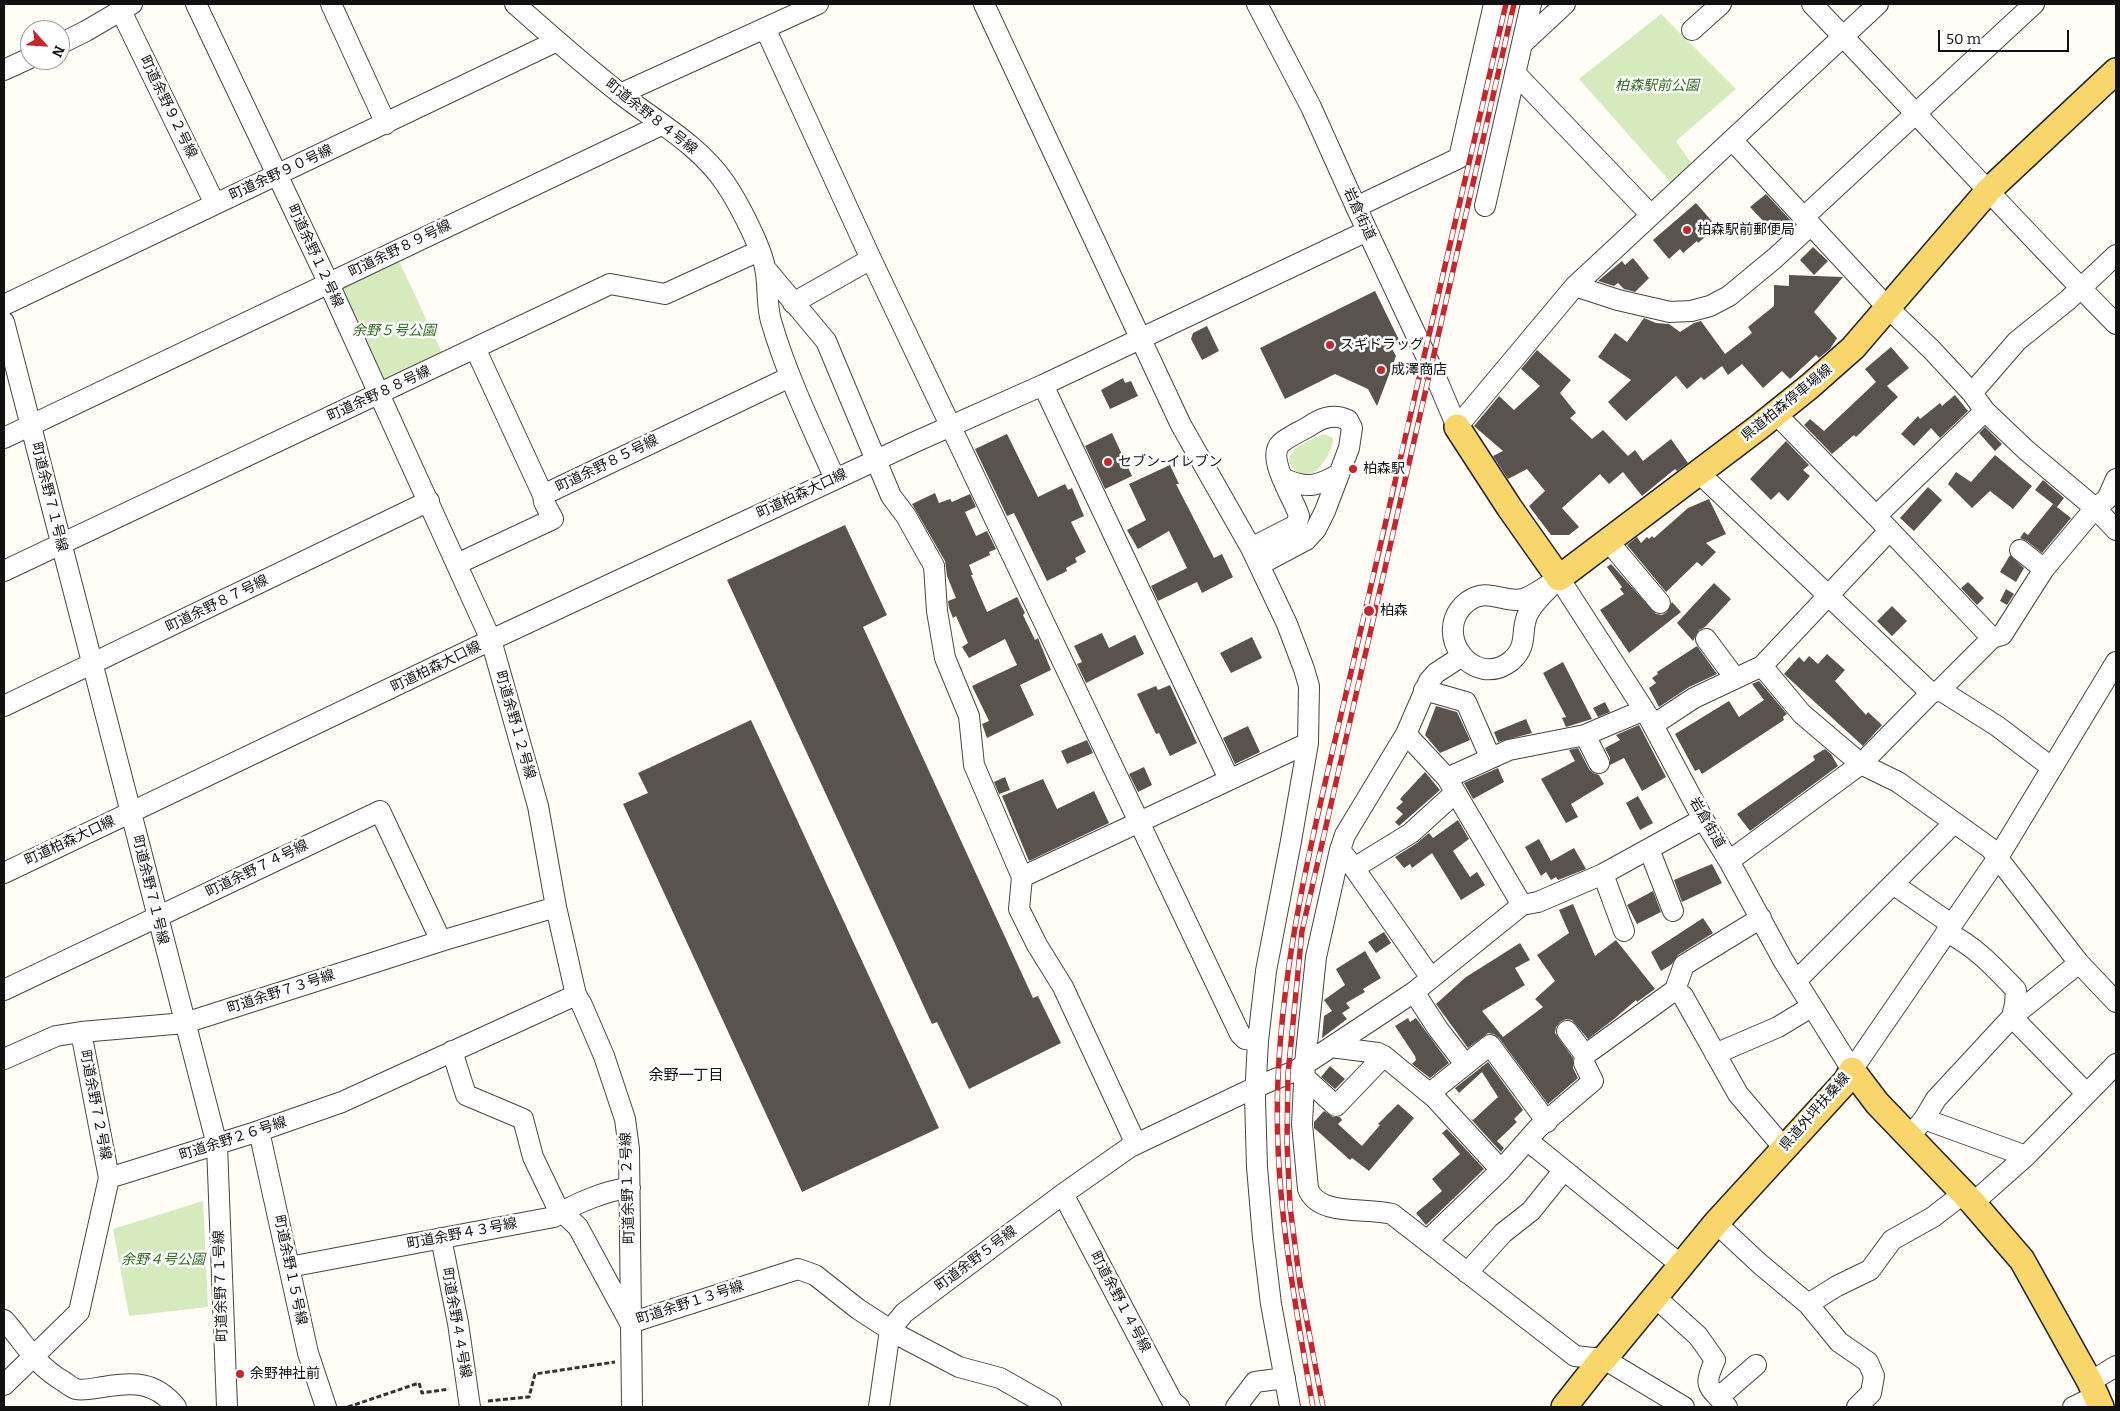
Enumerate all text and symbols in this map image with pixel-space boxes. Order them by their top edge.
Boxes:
north arrow [20,20,70,70]
scale bar [1940,20,2071,52]
text: 50 m [1946,30,1981,48]
text: N [48,43,68,60]
street label: 町道余野９２号線 [136,53,200,161]
street label: 町道余野８４号線 [602,76,700,158]
park label: 柏森駅前公園 [1615,78,1699,94]
street label: 町道余野９０号線 [227,142,335,204]
street label: 岩倉街道 [1340,185,1378,243]
street label: 町道余野１２号線 [284,202,346,310]
street label: 町道余野８９号線 [346,217,454,281]
place label: 柏森駅前郵便局 [1697,222,1795,238]
marker: 柏森駅前郵便局 [1681,224,1693,236]
park label: 余野５号公園 [352,323,436,339]
place label: スギドラッグ [1340,337,1424,353]
marker: スギドラッグ [1324,339,1336,351]
street label: 県道柏森停車場線 [1738,361,1836,445]
place label: 成澤商店 [1391,362,1447,378]
street label: 町道余野８８号線 [325,363,433,425]
marker: 成澤商店 [1375,364,1387,376]
street label: 町道余野８５号線 [553,432,661,496]
street label: 町道余野７１号線 [27,441,71,553]
place label: セブン-イレブン [1118,454,1222,470]
marker: セブン-イレブン [1102,456,1114,468]
place label: 柏森駅 [1363,461,1405,477]
marker: 柏森駅 [1347,463,1359,475]
street label: 町道柏森大口線 [754,466,850,522]
street label: 町道余野８７号線 [163,572,271,636]
place label: 柏森 [1380,603,1408,619]
marker: 柏森 [1362,604,1376,618]
street label: 町道柏森大口線 [388,638,484,696]
street label: 町道余野１２号線 [491,669,539,781]
street label: 岩倉街道 [1686,795,1728,851]
street label: 町道柏森大口線 [22,813,118,869]
street label: 町道余野７１号線 [128,834,172,946]
street label: 町道余野７４号線 [203,837,311,901]
street label: 町道余野７３号線 [225,967,337,1017]
street label: 町道余野７２号線 [76,1048,114,1162]
district label: 余野一丁目 [649,1067,723,1085]
street label: 県道外坪扶桑線 [1777,1070,1853,1154]
street label: 町道余野２６号線 [177,1114,289,1164]
street label: 町道余野１２号線 [618,1132,638,1244]
street label: 町道余野１５号線 [270,1213,310,1327]
street label: 町道余野４３号線 [405,1215,519,1253]
street label: 町道余野５号線 [932,1223,1020,1295]
street label: 町道余野７１号線 [211,1230,231,1342]
street label: 町道余野１４号線 [1086,1249,1154,1355]
park label: 余野４号公園 [121,1252,205,1268]
street label: 町道余野４４号線 [438,1266,474,1380]
street label: 町道余野１３号線 [634,1278,746,1328]
place label: 余野神社前 [250,1366,320,1382]
marker: 余野神社前 [234,1368,246,1380]

